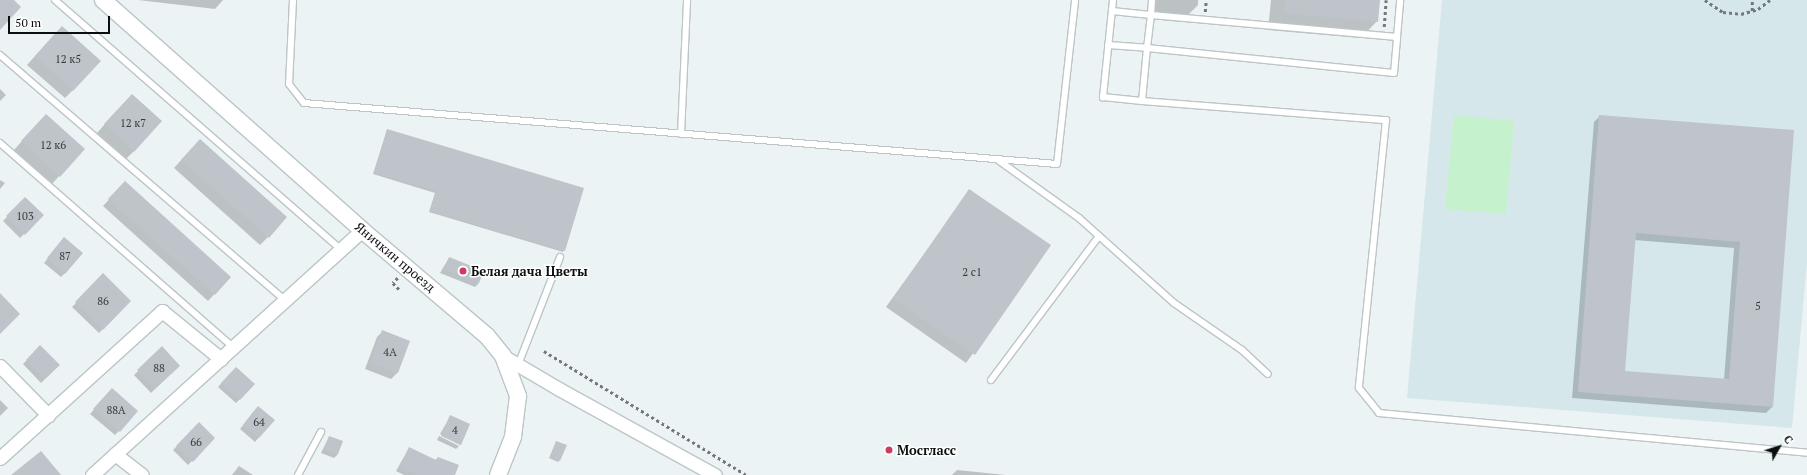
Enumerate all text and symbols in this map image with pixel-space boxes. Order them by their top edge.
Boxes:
scale bar [10,8,112,34]
text: 50 m [15,15,41,30]
house number: 12 к5 [55,52,81,66]
house number: 12 к7 [120,116,146,130]
house number: 12 к6 [40,138,66,152]
house number: 103 [16,209,34,223]
street label: Яничкин проезд [352,219,438,295]
house number: 87 [59,249,71,263]
place label: Белая дача Цветы [471,263,588,279]
house number: 2 с1 [962,265,982,279]
marker: Белая дача Цветы [458,266,468,276]
house number: 86 [97,294,109,308]
house number: 5 [1755,299,1761,313]
house number: 4А [383,345,397,359]
house number: 88 [153,361,165,375]
house number: 88А [106,403,126,417]
house number: 64 [253,415,265,429]
house number: 4 [452,423,458,437]
north arrow [1759,427,1799,467]
text: С [1781,432,1796,447]
house number: 66 [190,435,202,449]
place label: Мосгласс [897,442,956,458]
marker: Мосгласс [884,445,894,455]

